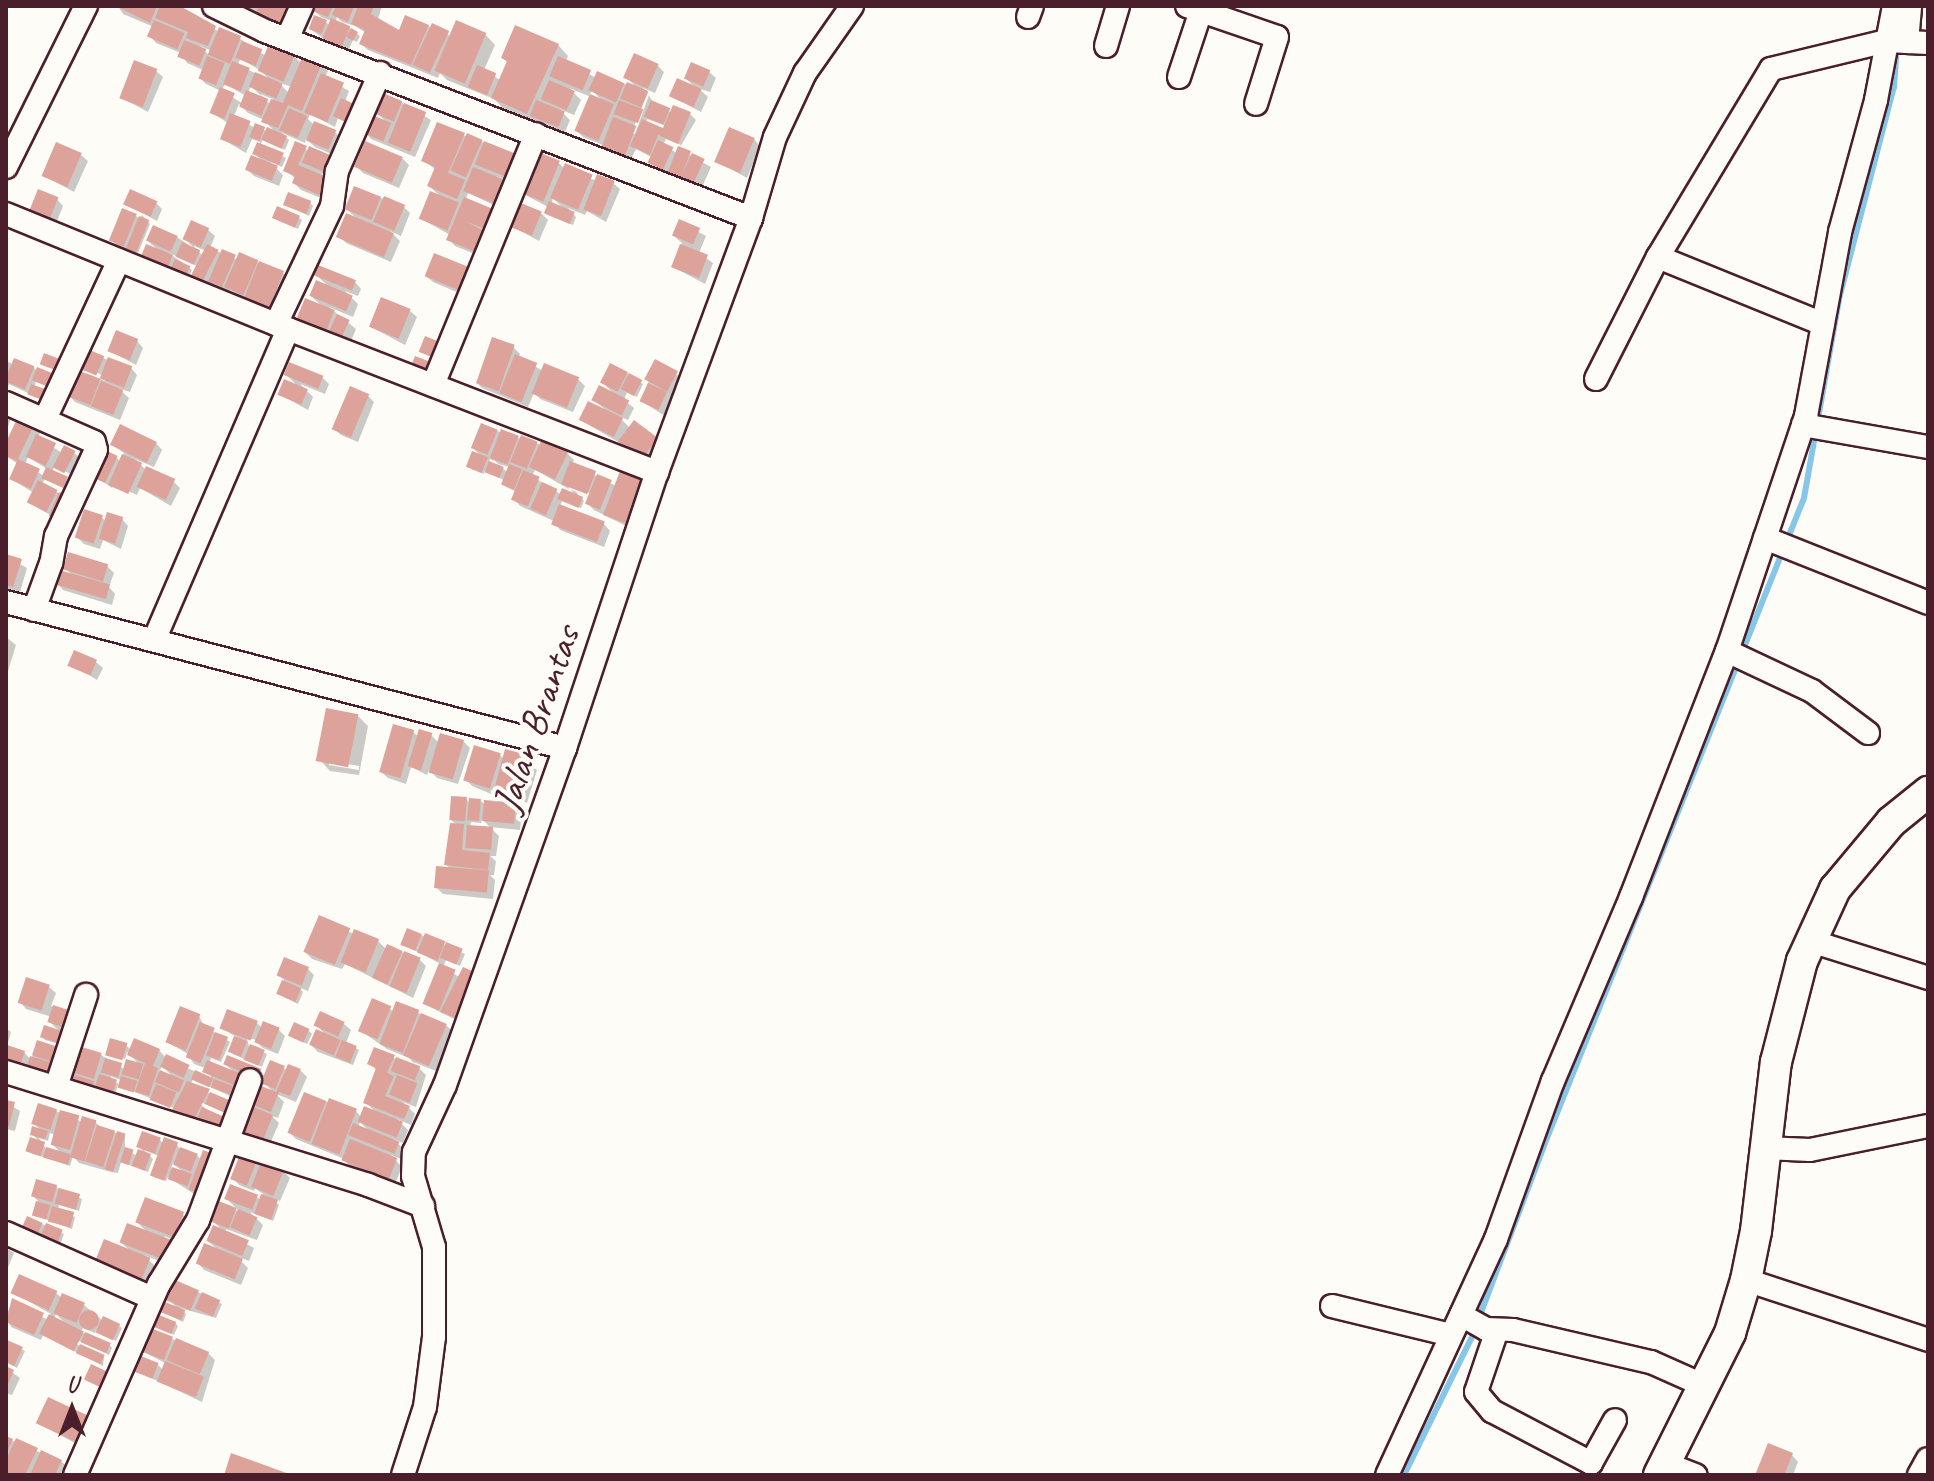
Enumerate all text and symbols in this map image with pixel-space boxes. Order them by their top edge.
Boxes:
street label: Jalan Brantas [482,620,590,818]
north arrow [32,1369,112,1449]
text: U [67,1371,77,1399]

